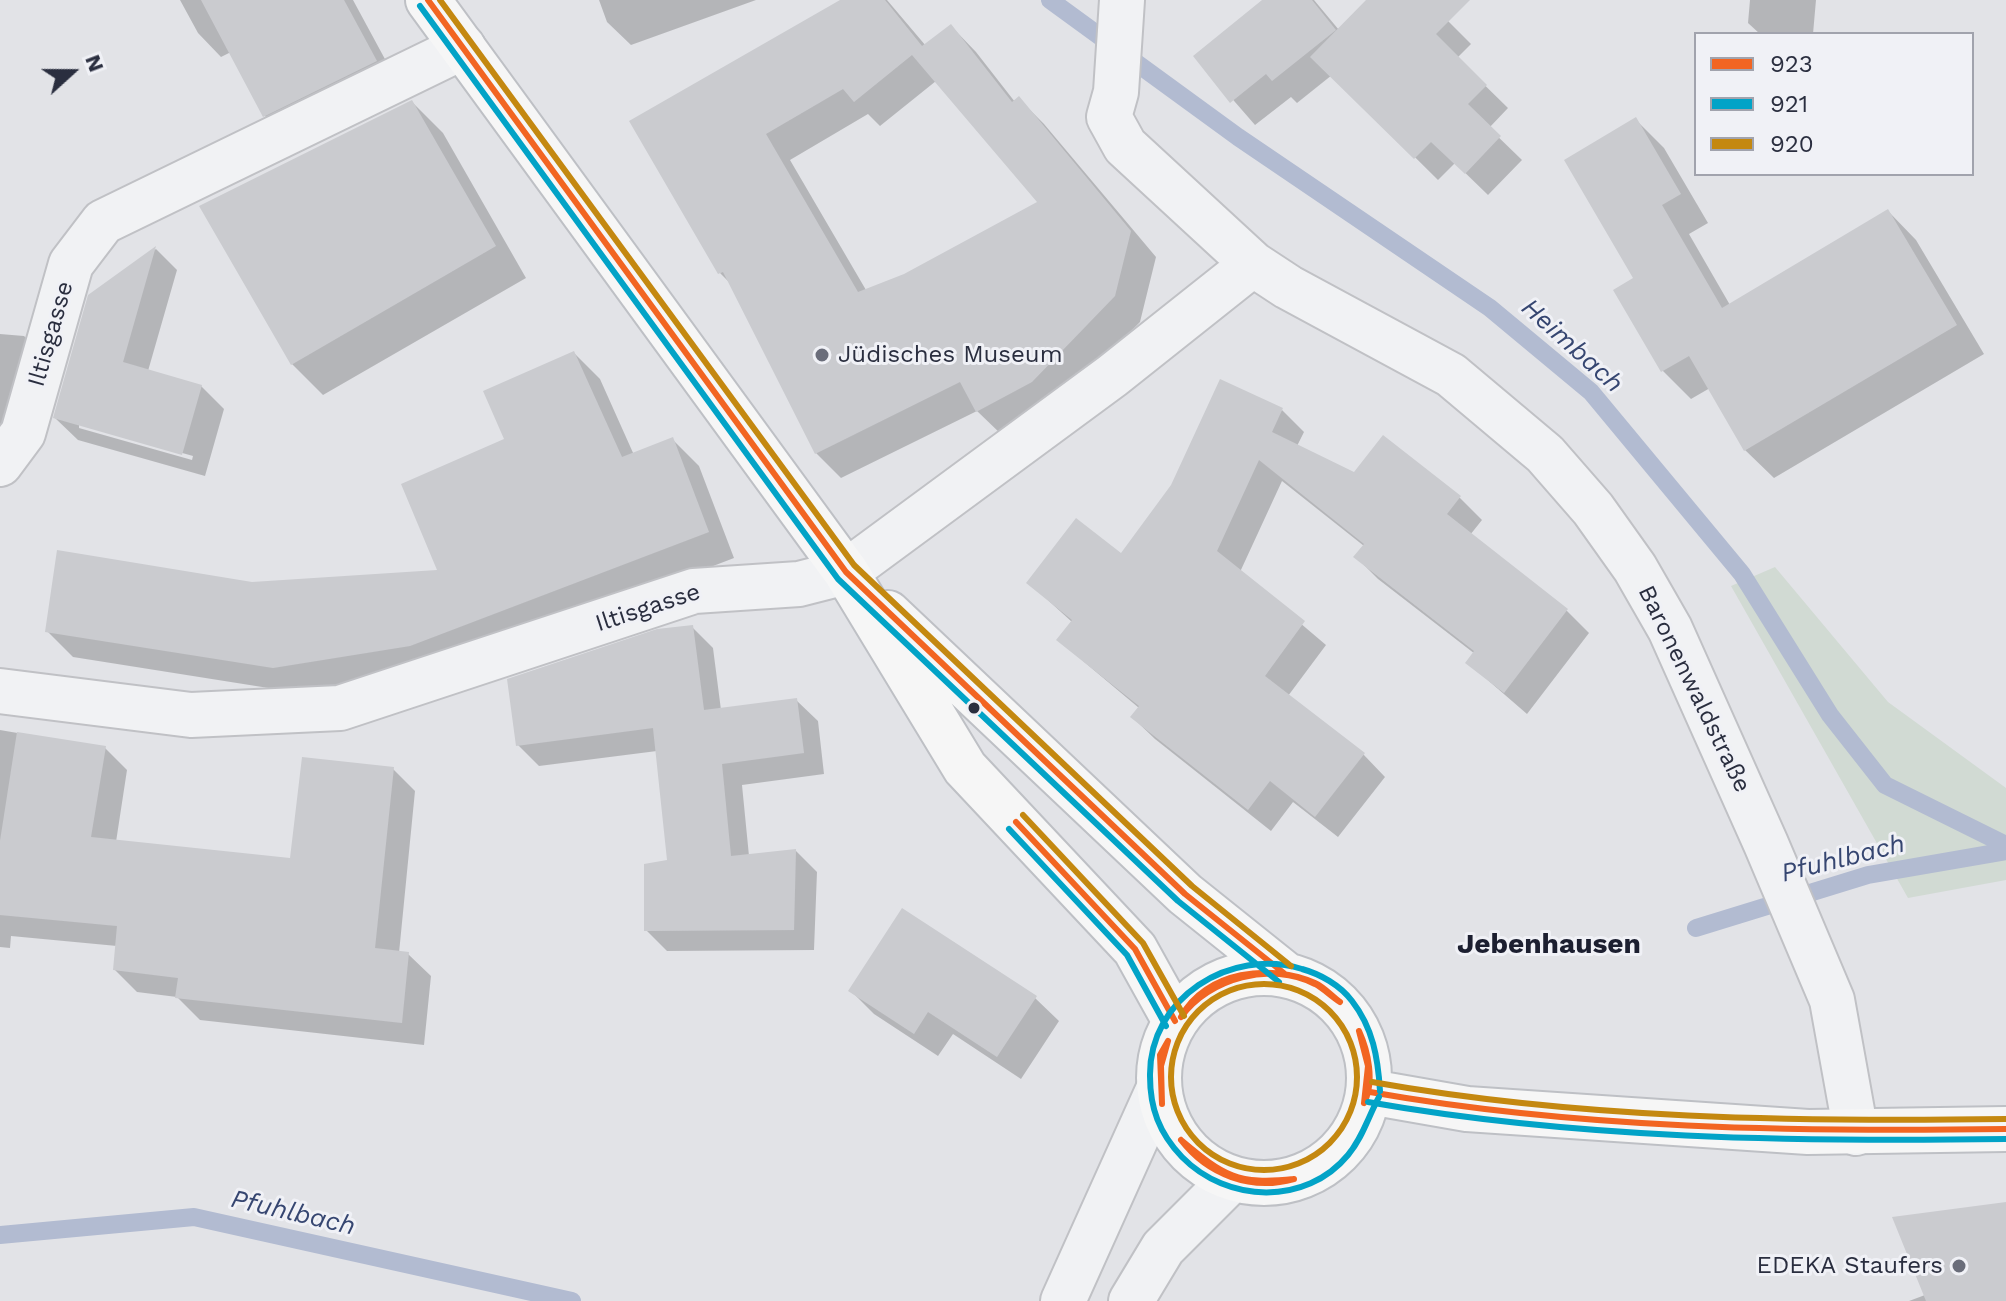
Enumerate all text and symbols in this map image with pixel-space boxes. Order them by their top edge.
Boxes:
north arrow [32,32,112,112]
legend [1694,32,1974,176]
text: 923 [1770,50,1813,78]
text: N [80,51,109,75]
text: 921 [1770,90,1808,118]
text: 920 [1770,130,1814,158]
street label: Iltisgasse [22,278,80,390]
water label: Heimbach [1515,292,1629,400]
place label: Jüdisches Museum [838,341,1063,369]
marker: Jüdisches Museum [813,346,831,364]
street label: Iltisgasse [592,578,704,638]
street label: Baronenwaldstraße [1631,581,1757,797]
unlabelled marker [966,700,982,716]
water label: Pfuhlbach [1778,829,1908,889]
district label: Jebenhausen [1457,928,1641,962]
water label: Pfuhlbach [228,1184,358,1242]
place label: EDEKA Staufers [1757,1252,1943,1280]
marker: EDEKA Staufers [1950,1257,1968,1275]

